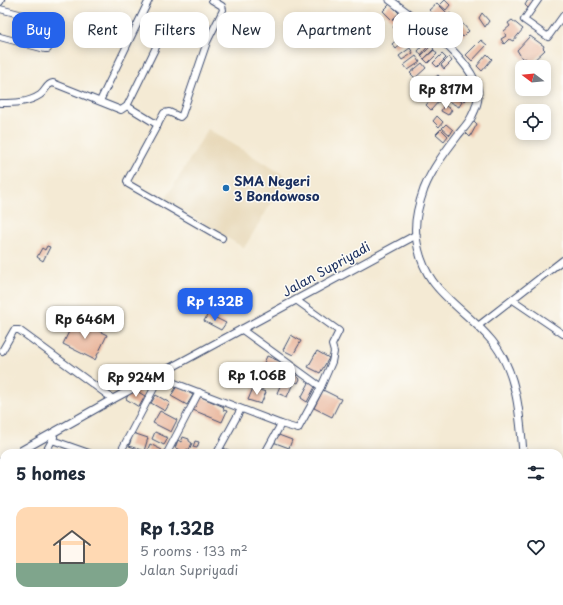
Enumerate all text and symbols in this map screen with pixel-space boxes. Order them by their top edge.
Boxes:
chip: Buy [12,12,65,48]
chip: Rent [73,12,132,48]
chip: Filters [140,12,209,48]
chip: New [217,12,275,48]
chip: Apartment [283,12,385,48]
chip: House [393,12,463,48]
north arrow [515,60,551,96]
map controls [515,60,551,140]
pin: Rp 817M [409,76,483,110]
text: Rp 817M [419,79,473,98]
button: locate [515,104,551,140]
place label: SMA Negeri 3 Bondowoso [234,171,320,205]
marker: SMA Negeri 3 Bondowoso [221,183,231,193]
street label: Jalan Supriyadi [278,236,373,301]
pin: Rp 1.32B [174,288,256,322]
text: Rp 1.32B [187,291,243,310]
pin: Rp 646M [48,306,122,340]
text: Rp 646M [55,309,115,328]
pin: Rp 1.06B [216,362,298,396]
pin: Rp 924M [99,364,173,398]
text: Rp 1.06B [228,365,286,384]
text: Rp 924M [107,367,165,386]
text: 5 homes [16,460,86,486]
icon: filters [525,462,547,484]
text: Rp 1.32B [140,515,214,541]
icon: home [48,523,96,571]
icon: heart [525,536,547,558]
text: 5 rooms · 133 m² [140,541,248,560]
text: Jalan Supriyadi [140,560,238,579]

